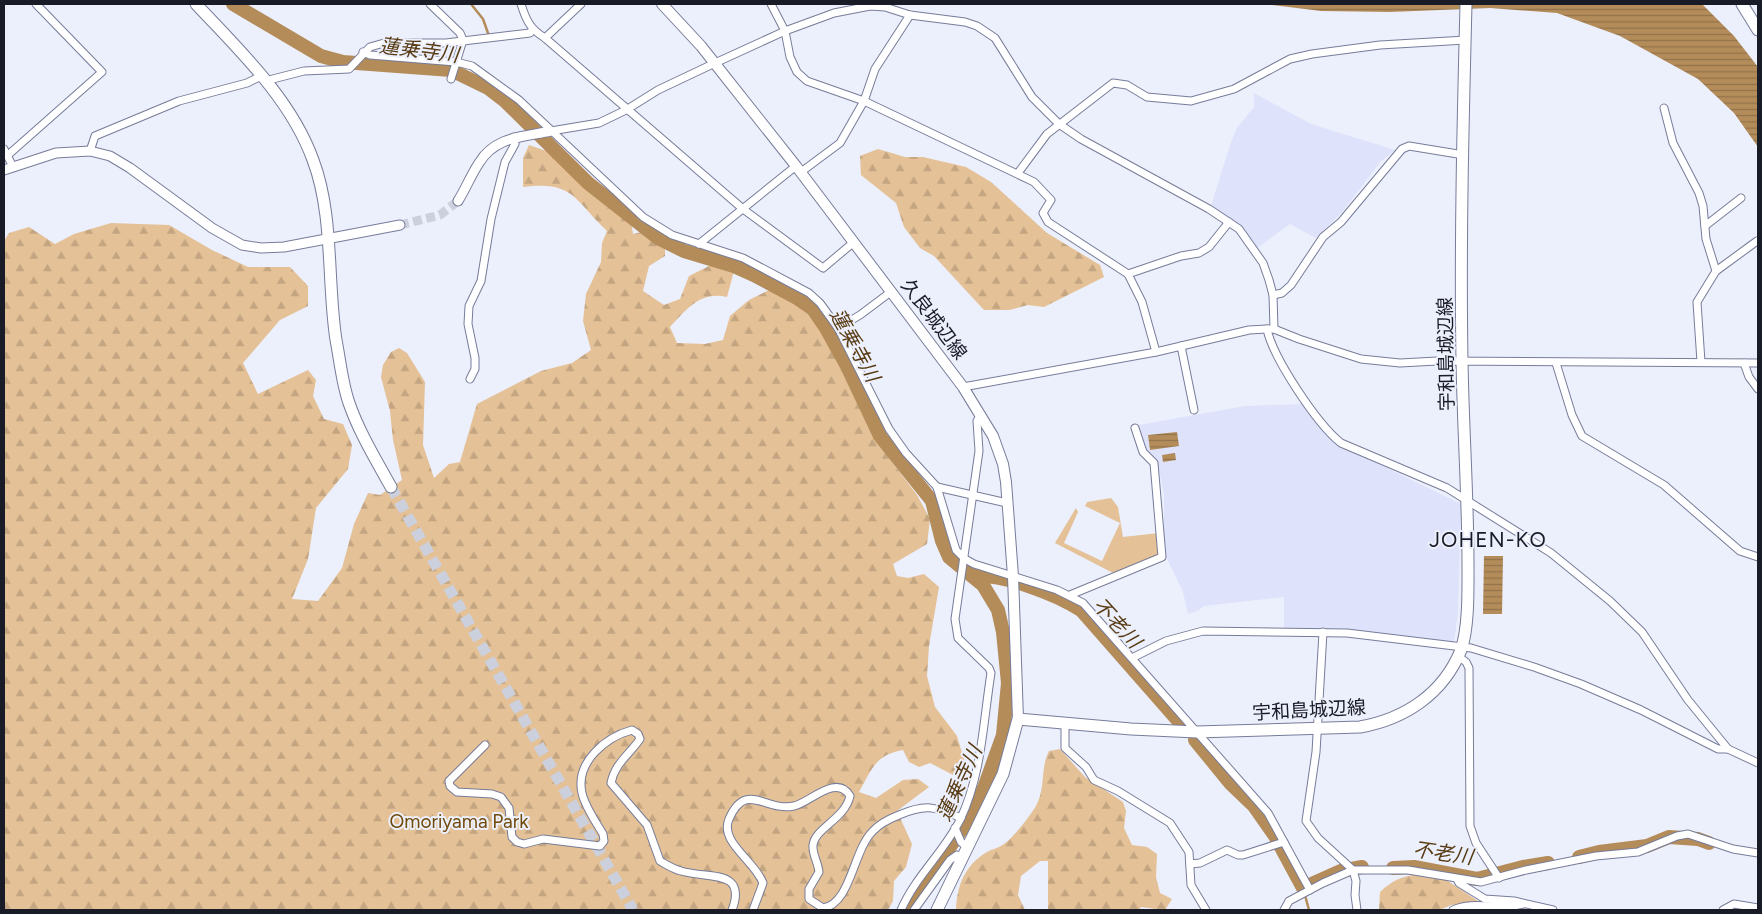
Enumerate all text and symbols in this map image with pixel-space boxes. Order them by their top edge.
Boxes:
water label: 蓮乗寺川 [378,33,462,67]
street label: 久良城辺線 [896,274,972,364]
street label: 宇和島城辺線 [1434,297,1458,411]
water label: 蓮乗寺川 [825,304,886,388]
district label: JOHEN-KO [1429,527,1547,552]
water label: 不老川 [1088,593,1148,655]
street label: 宇和島城辺線 [1251,696,1367,724]
water label: 蓮乗寺川 [931,740,988,824]
park label: Omoriyama Park [390,810,529,833]
water label: 不老川 [1412,837,1476,869]

